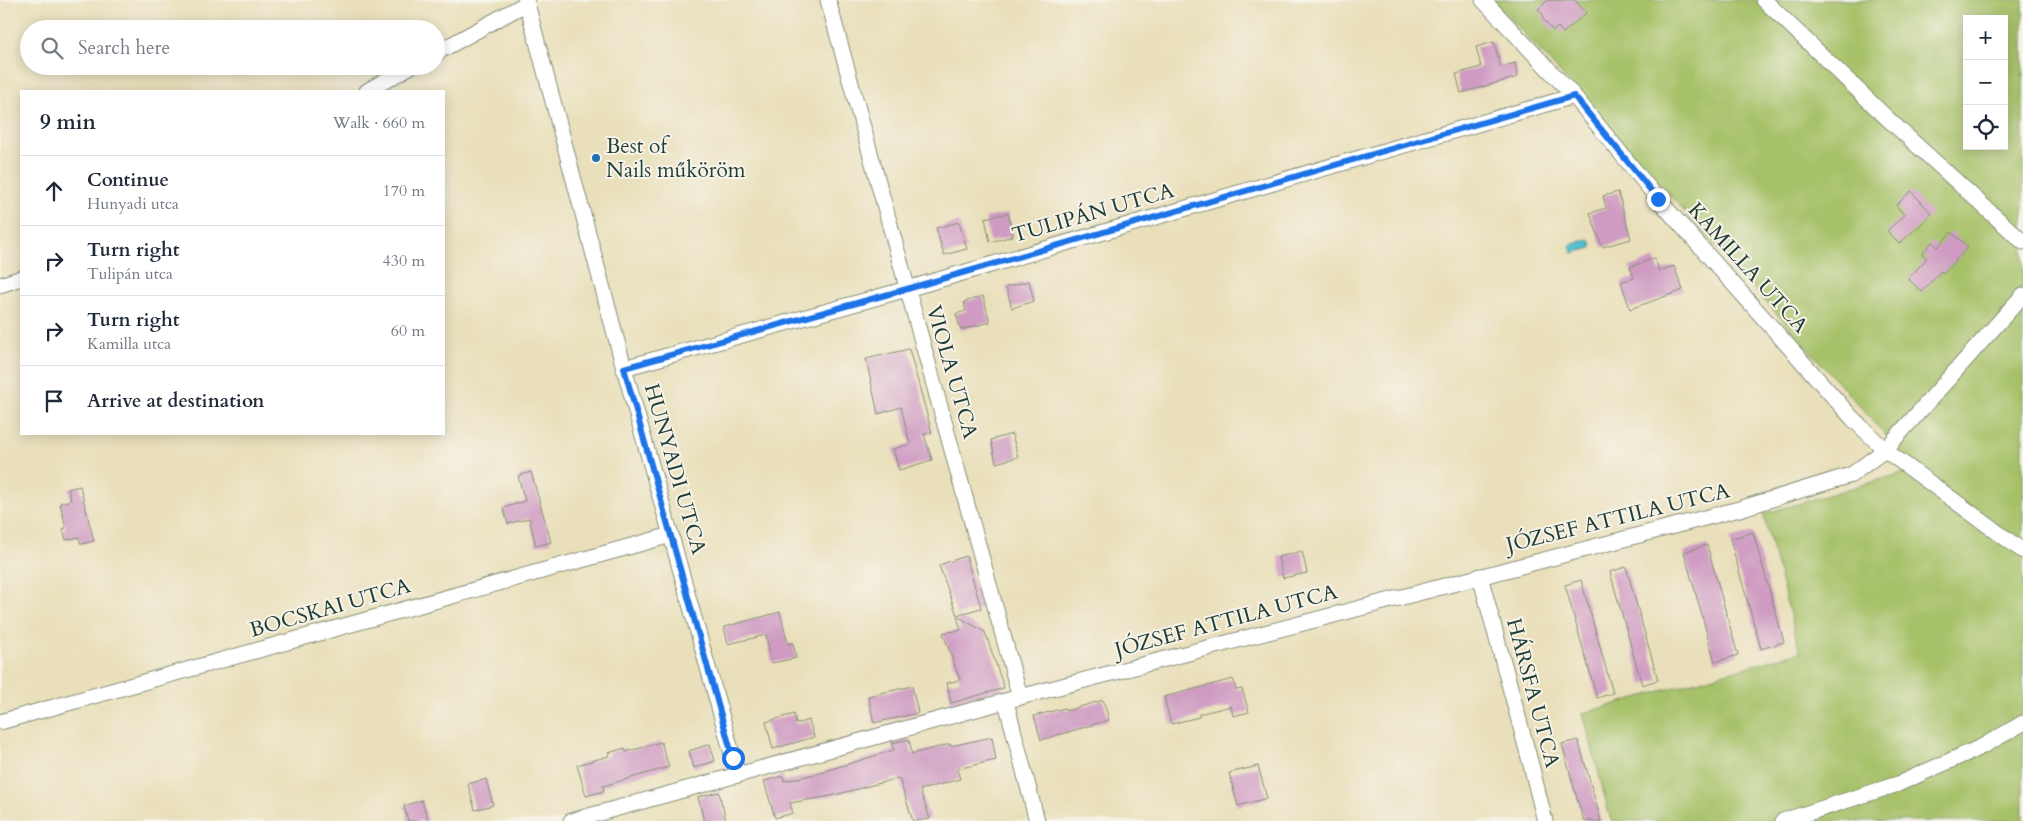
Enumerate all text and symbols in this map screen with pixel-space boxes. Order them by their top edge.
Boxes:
map controls [1963,15,2008,150]
button: + [1963,15,2008,60]
search box [20,20,445,75]
icon: search [38,34,66,62]
text: Search here [78,35,170,61]
button: − [1963,60,2008,105]
button: locate [1963,105,2008,150]
text: 9 min [40,108,96,137]
text: Walk · 660 m [333,112,425,134]
place label: Best of Nails műköröm [606,132,746,185]
marker: Best of Nails műköröm [590,152,602,164]
text: Continue [87,167,169,193]
street label: TULIPÁN UTCA [1009,176,1177,250]
icon: ahead [40,177,68,205]
text: 170 m [383,180,425,202]
route end [1647,188,1670,211]
text: Hunyadi utca [87,193,179,215]
street label: KAMILLA UTCA [1681,196,1815,340]
text: Turn right [87,237,179,263]
icon: right [40,247,68,275]
text: 430 m [383,250,425,272]
text: Tulipán utca [87,263,173,285]
street label: VIOLA UTCA [919,302,985,442]
text: Turn right [87,307,179,333]
icon: right [40,317,68,345]
text: 60 m [391,320,425,342]
text: Kamilla utca [87,333,171,355]
street label: HUNYADI UTCA [637,380,713,558]
icon: arrive [40,387,68,415]
text: Arrive at destination [87,388,264,414]
street label: JÓZSEF ATTILA UTCA [1500,475,1733,561]
street label: BOCSKAI UTCA [246,571,414,645]
street label: JÓZSEF ATTILA UTCA [1108,576,1341,665]
street label: HÁRSFA UTCA [1499,615,1567,771]
route start [722,747,745,770]

